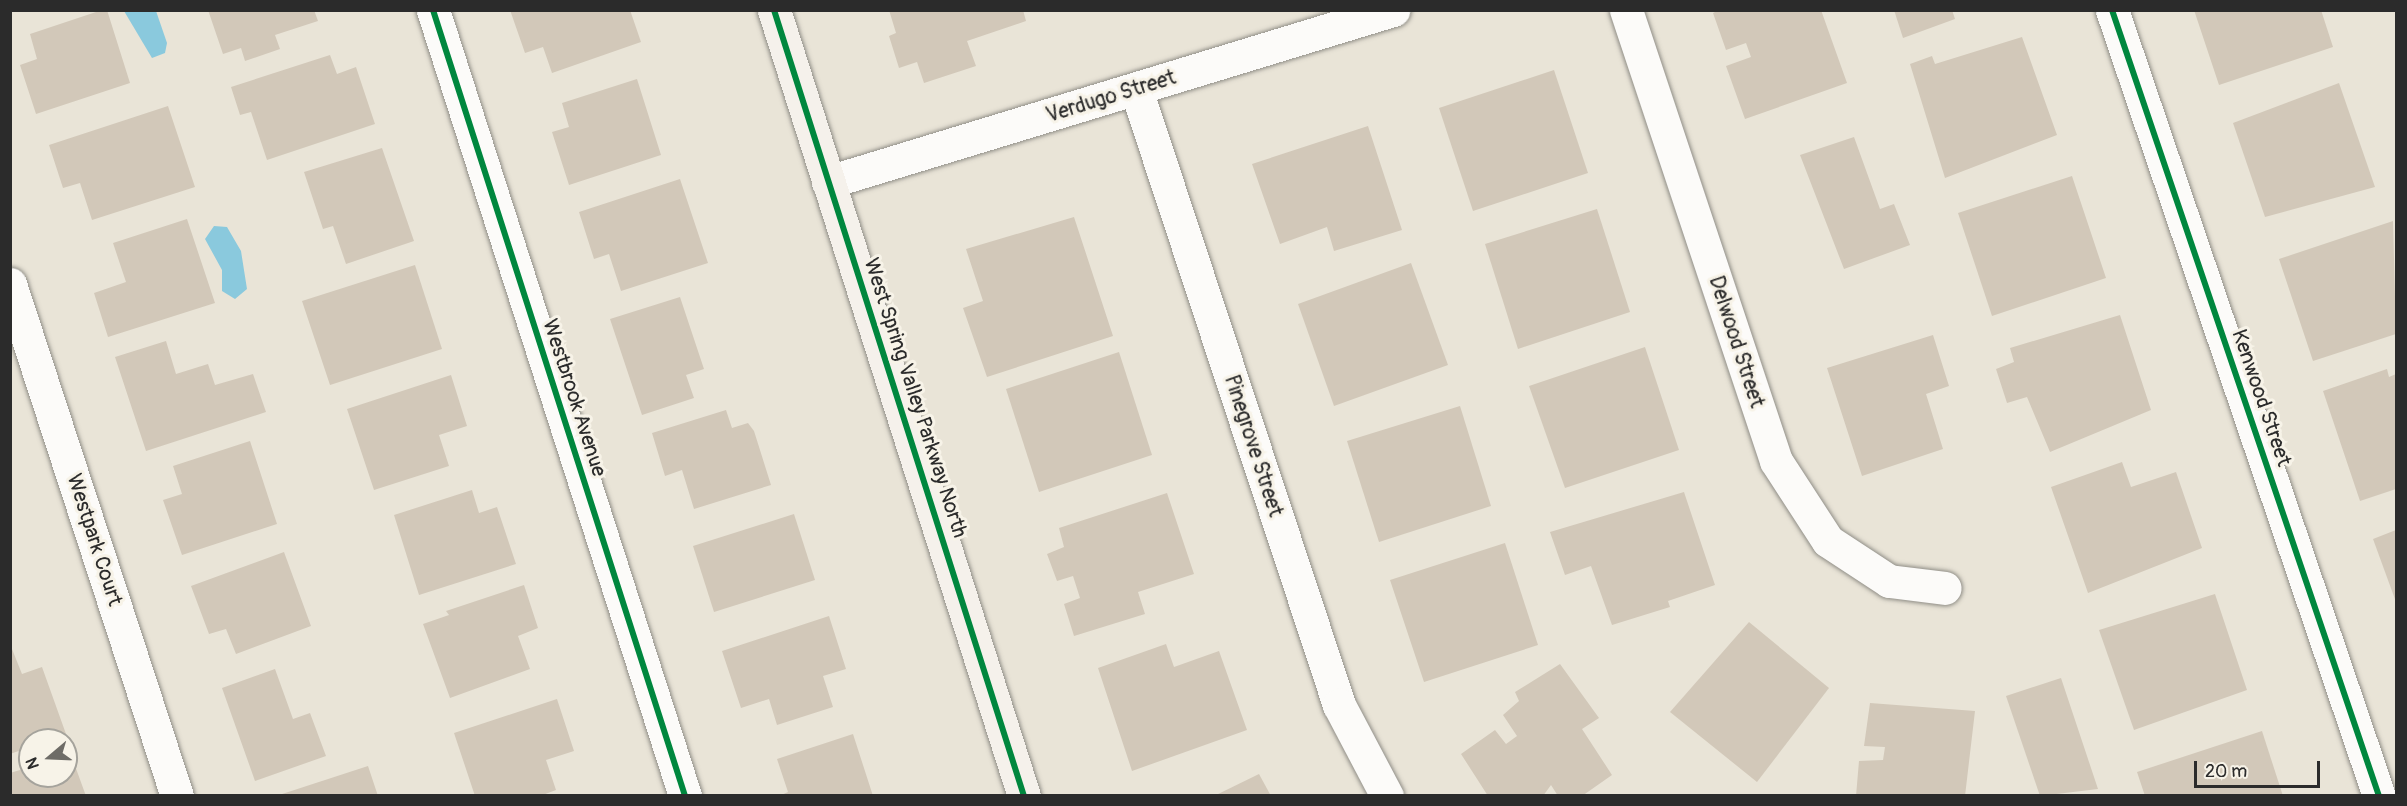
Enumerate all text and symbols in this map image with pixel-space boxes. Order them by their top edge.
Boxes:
street label: Verdugo Street [1043,65,1179,129]
street label: West Spring Valley Parkway North [858,255,972,541]
street label: Delwood Street [1703,273,1769,411]
street label: Westbrook Avenue [537,316,611,480]
street label: Kenwood Street [2226,326,2296,470]
street label: Pinegrove Street [1218,372,1288,520]
street label: Westpark Court [61,471,127,609]
north arrow [18,728,78,788]
scale bar [2197,749,2323,787]
text: N [22,755,44,772]
text: 20 m [2205,760,2247,783]

